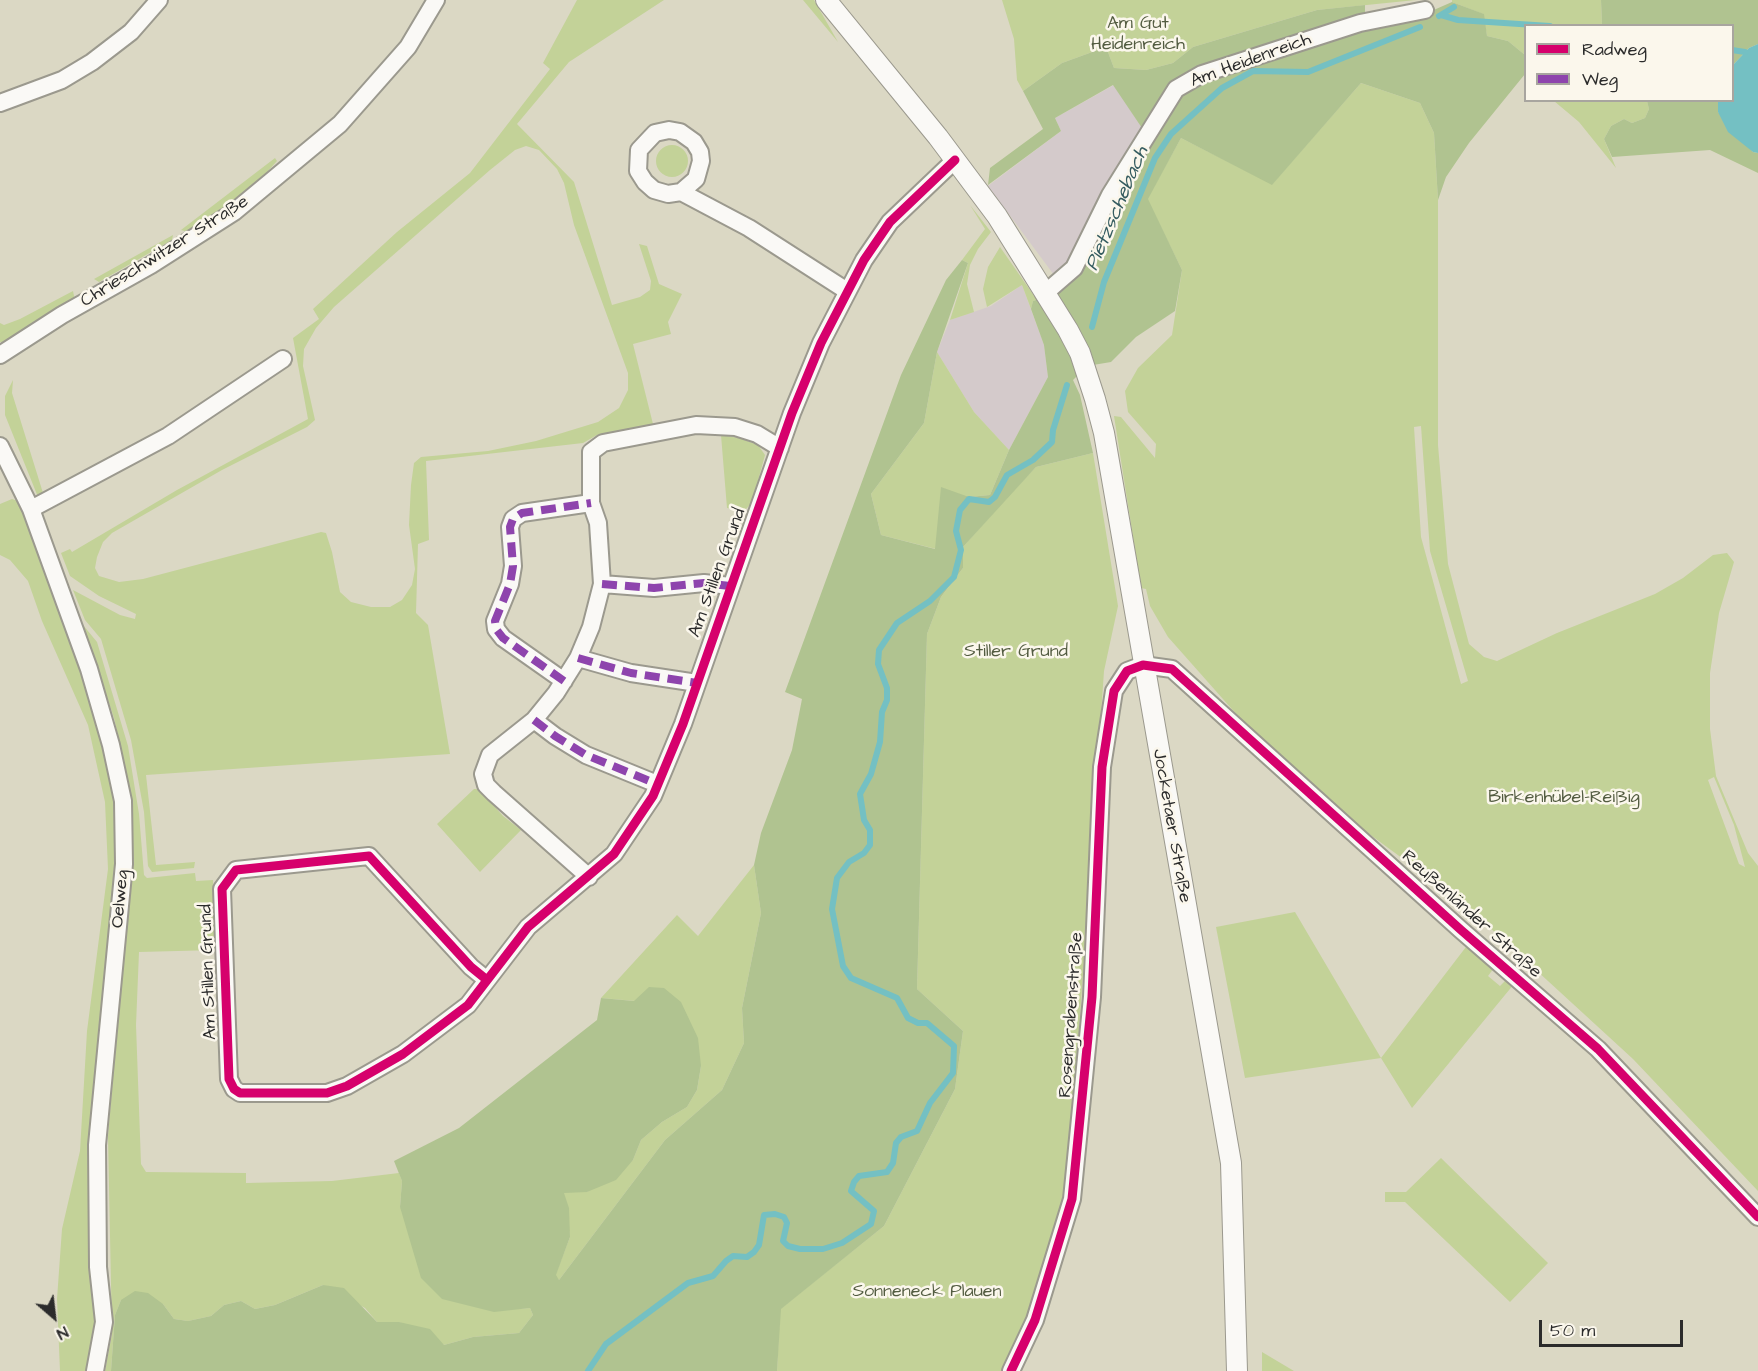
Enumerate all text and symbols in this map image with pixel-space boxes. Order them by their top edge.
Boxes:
park label: Am Gut Heidenreich [1091,13,1185,56]
legend [1524,24,1734,102]
street label: Am Heidenreich [1188,29,1314,93]
text: Radweg [1582,37,1647,62]
text: Weg [1582,67,1618,92]
water label: Pietzschebach [1081,144,1155,274]
street label: Chrieschwitzer Straße [77,191,253,313]
street label: Am Stillen Grund [685,506,751,640]
park label: Stiller Grund [964,641,1068,663]
street label: Jocketaer Straße [1147,747,1195,905]
park label: Birkenhübel-Reißig [1488,787,1640,809]
street label: Reußenländer Straße [1397,846,1545,984]
street label: Oelweg [108,869,134,929]
street label: Am Stillen Grund [196,904,222,1040]
street label: Rosengrabenstraße [1055,932,1089,1098]
park label: Sonneneck Plauen [852,1281,1002,1303]
north arrow [24,1287,84,1347]
scale bar [1542,1308,1686,1346]
text: 50 m [1550,1318,1595,1343]
text: N [53,1321,72,1345]

